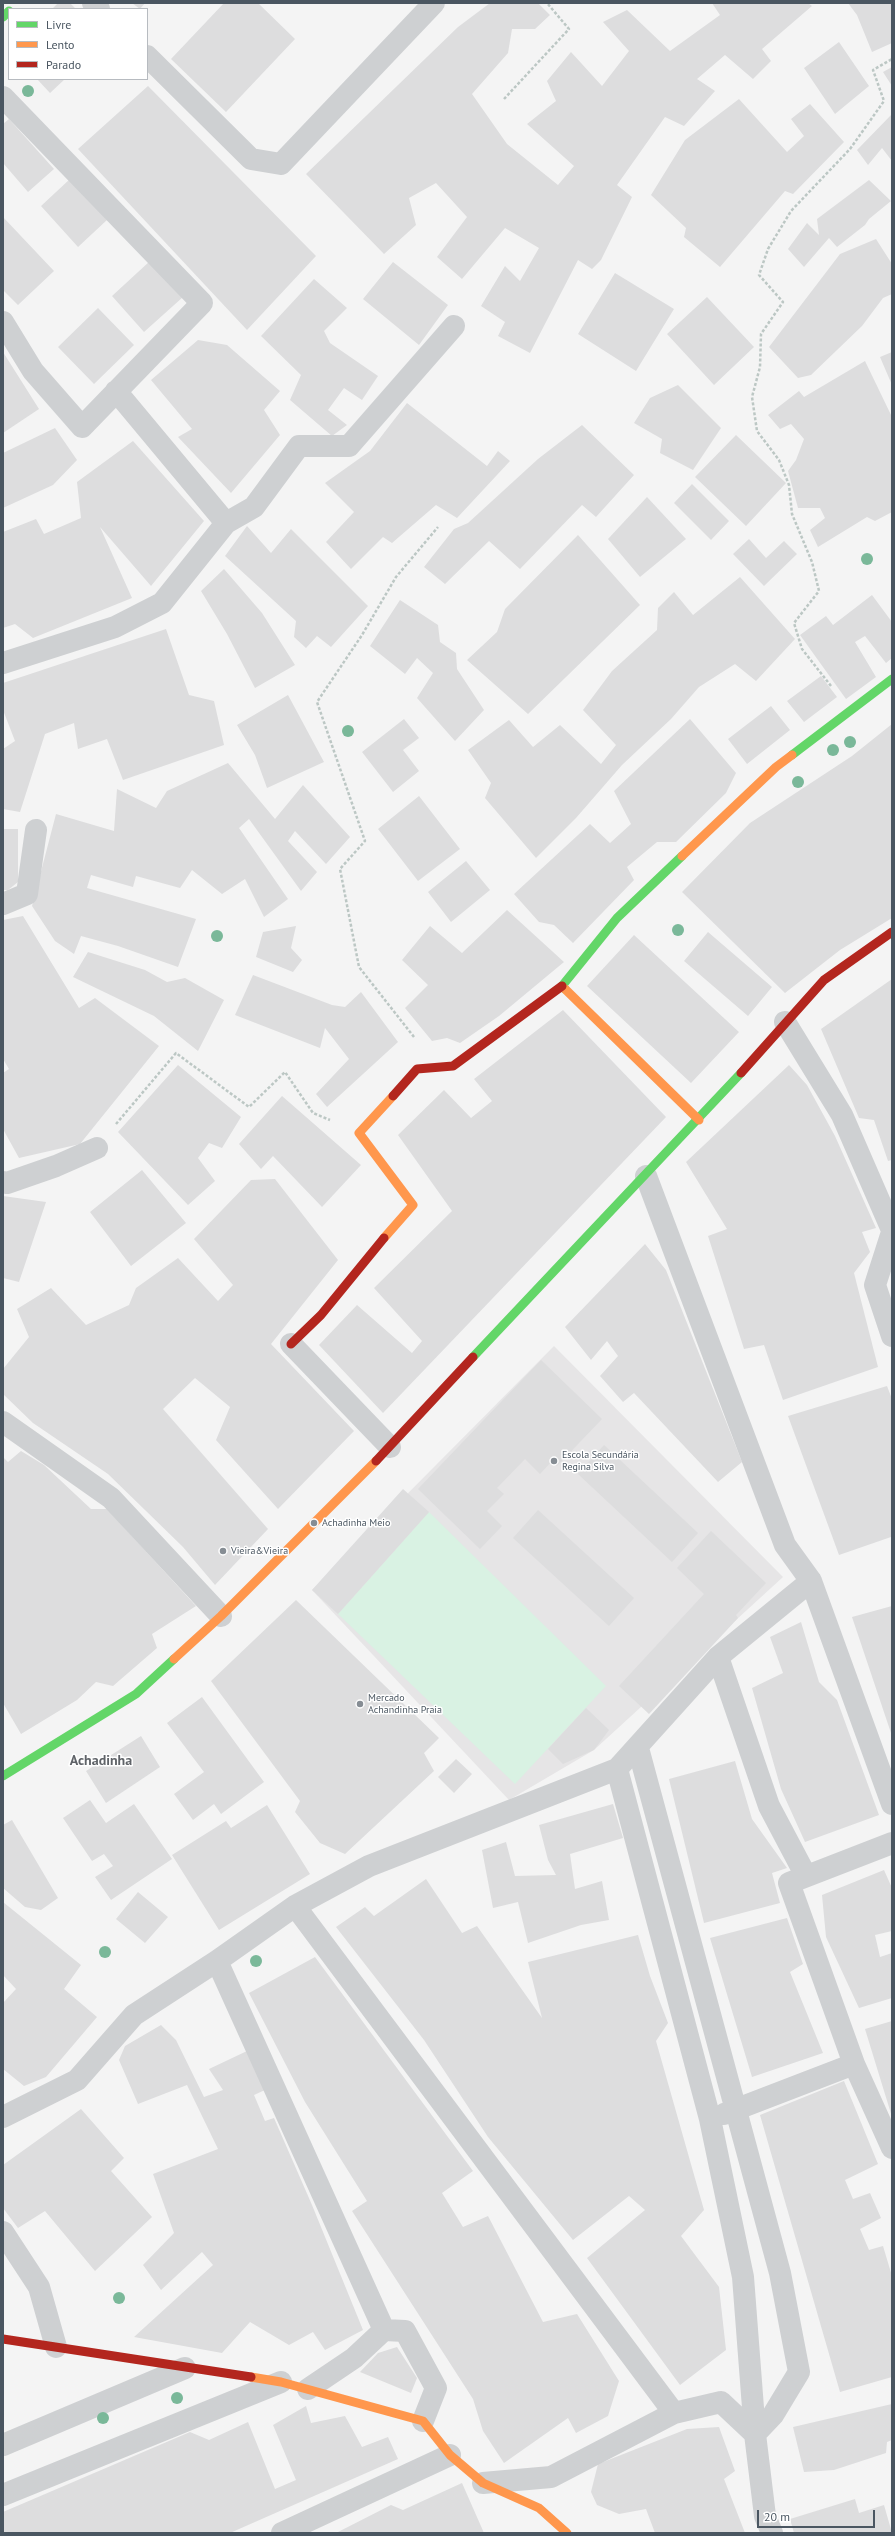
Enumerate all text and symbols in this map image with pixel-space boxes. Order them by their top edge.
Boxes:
legend [8,8,148,80]
text: Livre [46,17,71,32]
text: Lento [46,37,75,52]
text: Parado [46,57,81,72]
place label: Escola Secundária Regina Silva [562,1449,639,1472]
marker: Escola Secundária Regina Silva [549,1456,559,1466]
place label: Achadinha Meio [322,1517,390,1529]
marker: Achadinha Meio [309,1518,319,1528]
place label: Vieira&Vieira [231,1545,288,1557]
marker: Vieira&Vieira [218,1546,228,1556]
place label: Mercado Achandinha Praia [368,1692,442,1716]
marker: Mercado Achandinha Praia [355,1699,365,1709]
district label: Achadinha [70,1753,132,1769]
scale bar [759,2502,877,2528]
text: 20 m [764,2509,790,2524]

